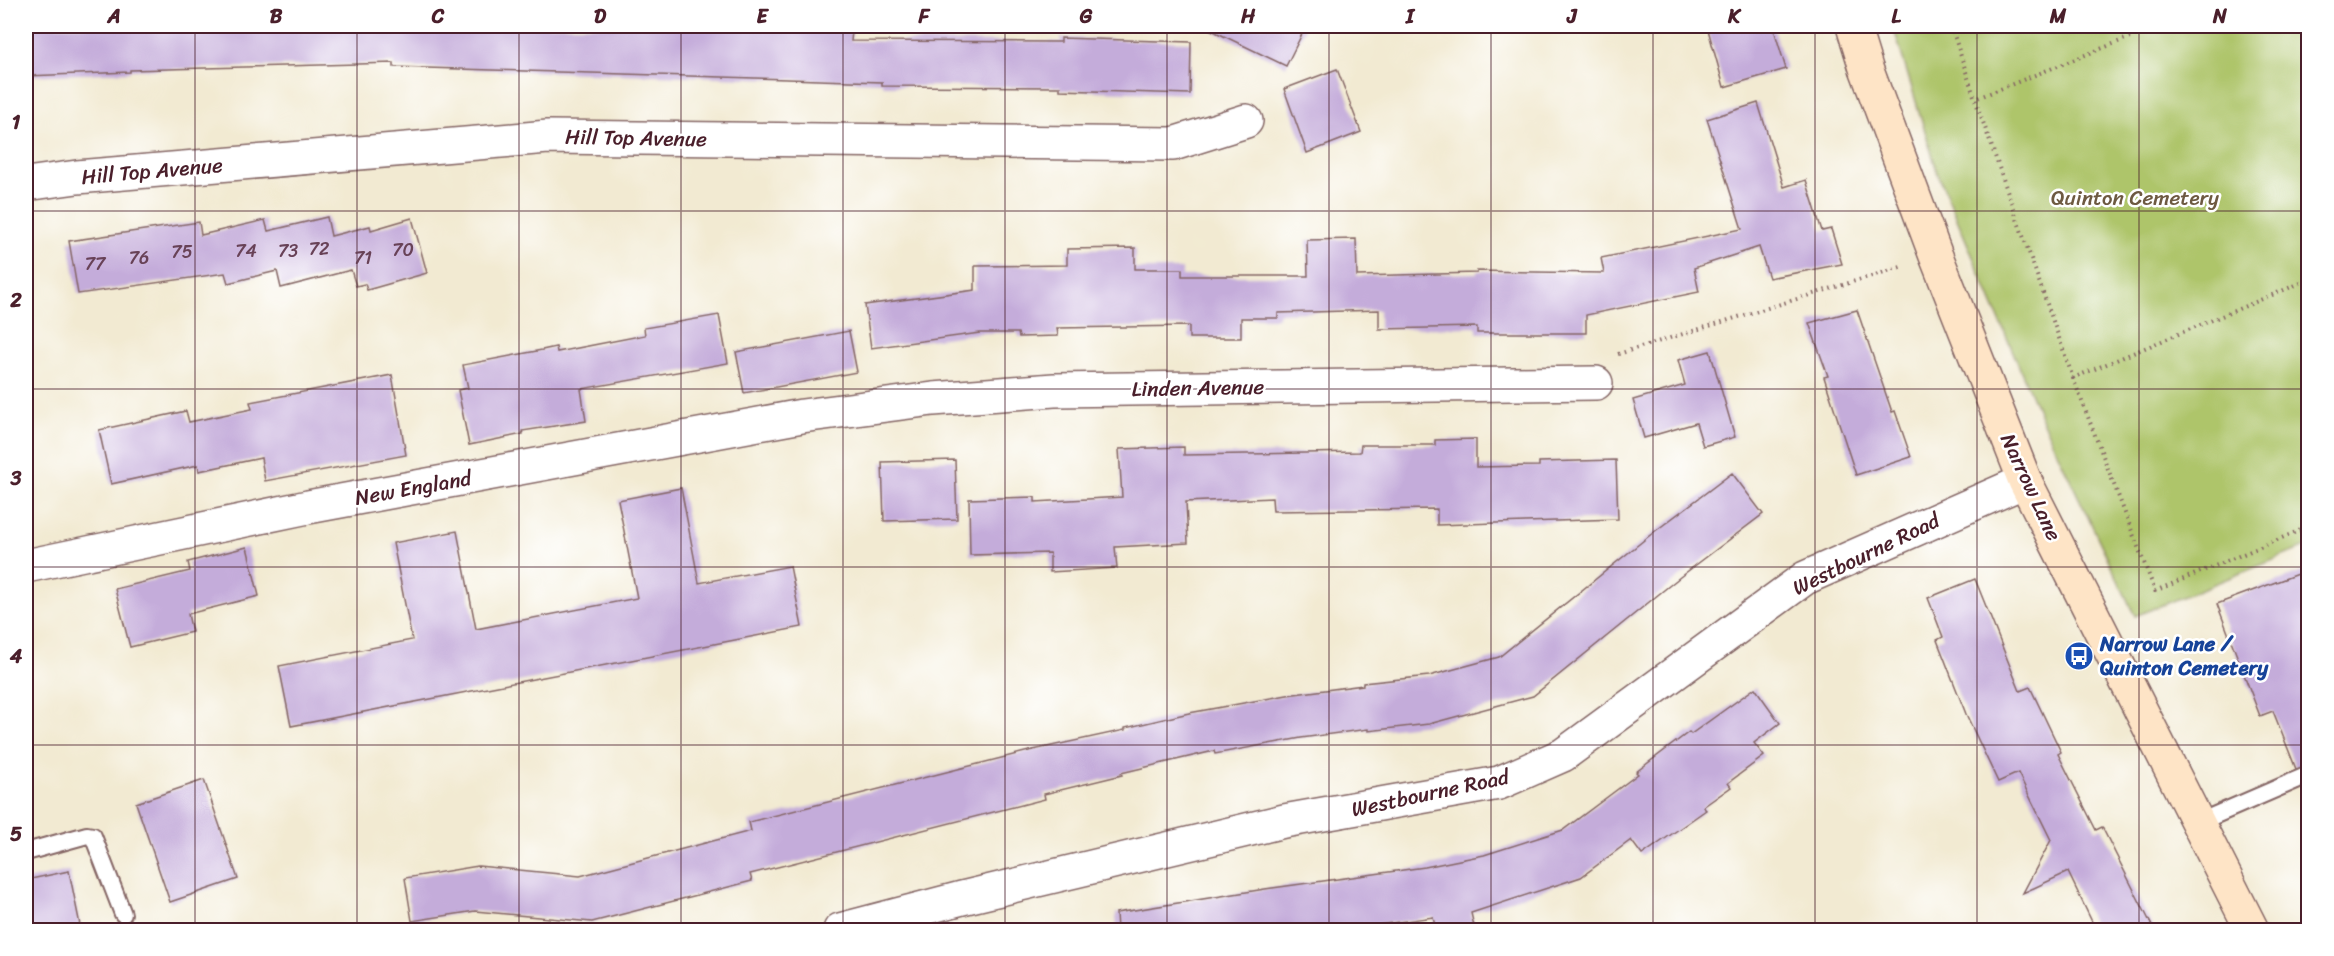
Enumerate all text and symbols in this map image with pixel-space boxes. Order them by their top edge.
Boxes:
text: A [106,0,121,34]
text: B [270,0,283,34]
text: C [431,0,445,34]
text: D [594,0,607,34]
text: E [756,0,769,34]
text: F [918,0,931,34]
text: G [1079,0,1093,34]
text: H [1240,0,1256,34]
text: I [1405,0,1416,34]
text: J [1566,0,1578,34]
text: K [1727,0,1742,34]
text: L [1891,0,1901,34]
text: M [2049,0,2067,34]
text: N [2212,0,2228,34]
text: 1 [12,105,21,140]
street label: Hill Top Avenue [565,118,707,158]
street label: Hill Top Avenue [80,146,224,196]
park label: Quinton Cemetery [2051,179,2219,217]
house number: 72 [309,233,329,265]
house number: 70 [392,234,414,266]
house number: 74 [235,235,257,267]
house number: 73 [278,235,298,267]
house number: 75 [171,236,193,268]
house number: 76 [129,242,149,274]
house number: 71 [354,242,372,274]
house number: 77 [85,248,107,280]
text: 2 [9,283,22,318]
street label: Linden Avenue [1131,368,1265,408]
street label: Narrow Lane [1989,427,2073,547]
street label: New England [352,459,476,517]
text: 3 [10,461,22,496]
street label: Westbourne Road [1786,501,1948,606]
place label: Narrow Lane / Quinton Cemetery [2099,625,2269,687]
text: 4 [9,639,23,674]
bus stop icon: Narrow Lane / Quinton Cemetery [2063,640,2095,672]
street label: Westbourne Road [1348,757,1514,828]
text: 5 [10,817,22,852]

